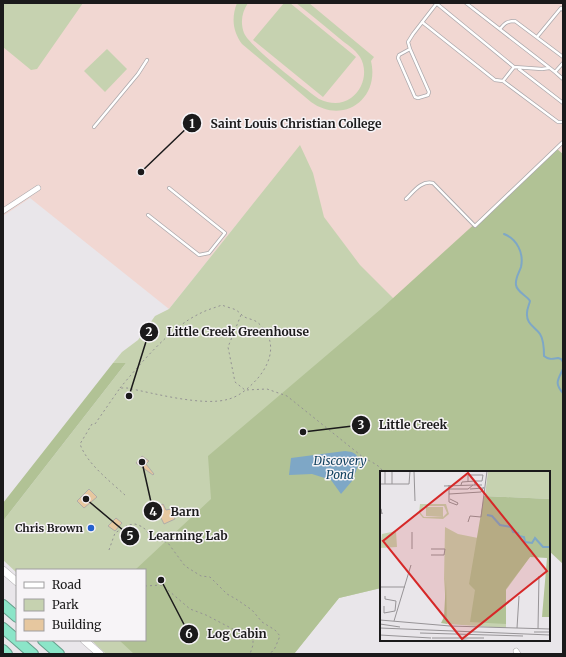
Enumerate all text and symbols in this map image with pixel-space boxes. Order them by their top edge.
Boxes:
callout: Saint Louis Christian College [182,111,389,135]
text: 1 [189,116,195,131]
text: Saint Louis Christian College [211,116,382,131]
callout: Little Creek Greenhouse [139,320,316,344]
text: 2 [145,324,153,339]
text: Little Creek Greenhouse [167,324,309,339]
callout: Little Creek [351,413,455,437]
text: 3 [358,417,365,432]
text: Little Creek [379,417,447,432]
water label: Discovery Pond [312,453,367,482]
inset map [380,471,550,641]
callout: Barn [143,499,208,523]
text: 4 [149,504,157,519]
text: Barn [170,504,200,519]
place label: Chris Brown [15,521,84,535]
marker: Chris Brown [86,523,96,533]
callout: Learning Lab [120,524,235,548]
text: 5 [126,528,134,543]
text: Learning Lab [148,528,228,543]
legend [16,569,146,641]
text: Road [52,577,81,592]
text: Park [52,597,79,612]
text: Building [52,617,102,632]
callout: Log Cabin [179,622,274,646]
text: 6 [185,626,193,641]
text: Log Cabin [207,626,267,641]

